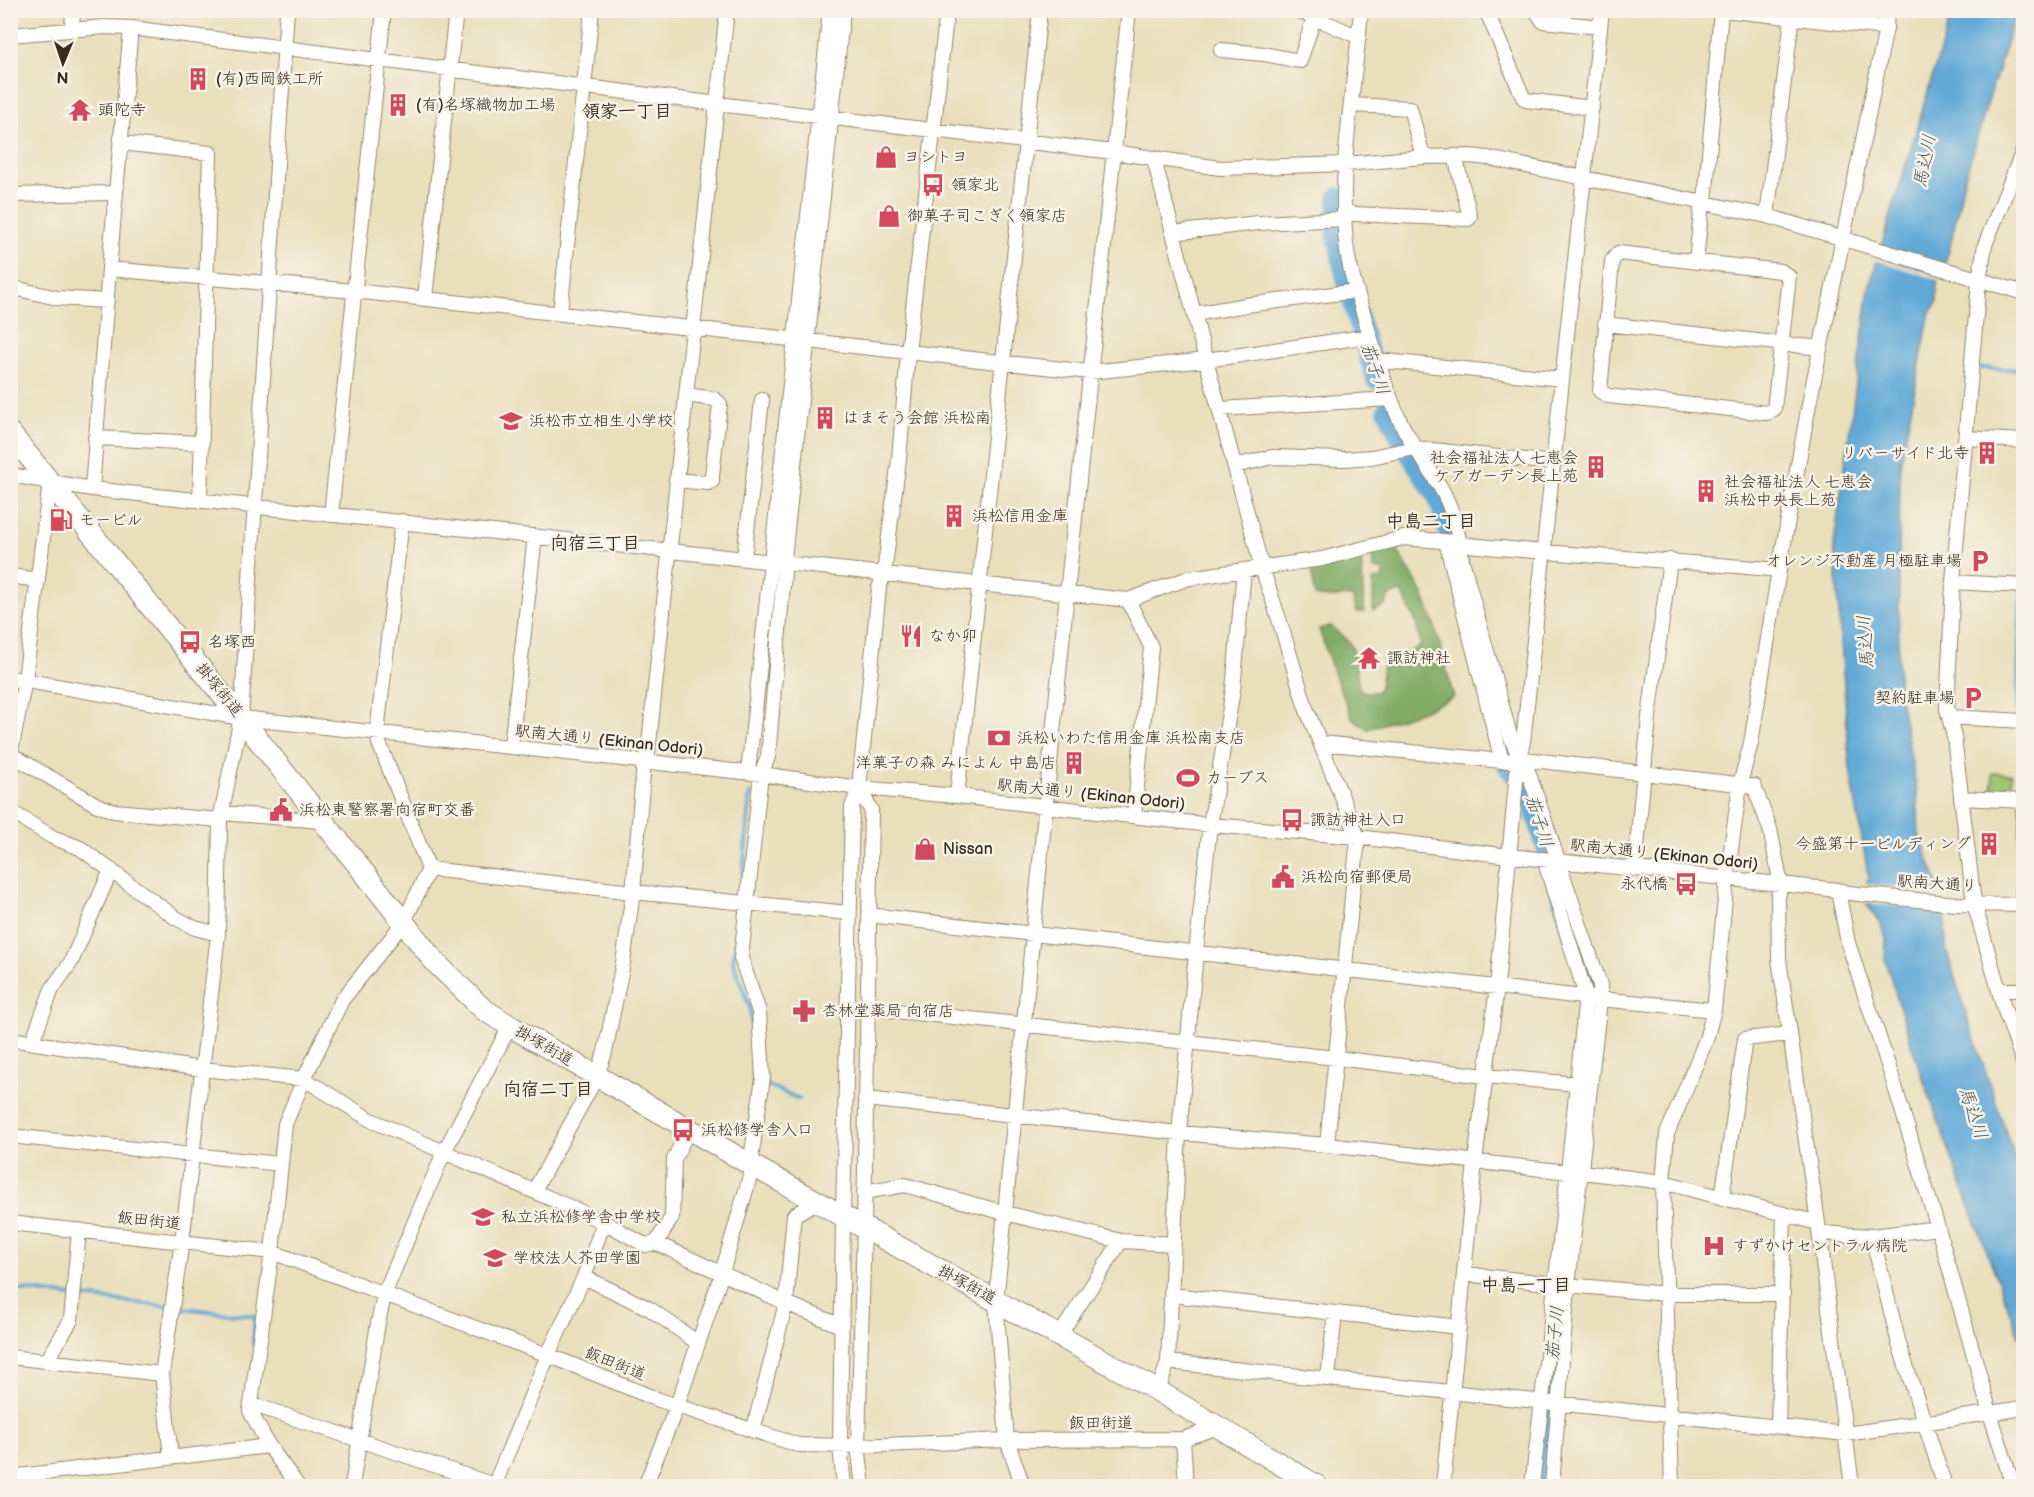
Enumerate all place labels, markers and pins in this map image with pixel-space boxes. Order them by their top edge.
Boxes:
building icon: (有)西岡鉄工所 [185,66,211,92]
place label: (有)西岡鉄工所 [216,70,324,89]
building icon: (有)名塚織物加工場 [385,92,411,118]
place label: (有)名塚織物加工場 [416,96,556,115]
temple icon: 頭陀寺 [67,97,93,123]
place label: 頭陀寺 [98,101,146,120]
shop icon: ヨシトヨ [873,144,899,170]
place label: ヨシトヨ [904,148,968,167]
bus stop icon: 領家北 [920,172,946,198]
place label: 領家北 [951,176,999,195]
shop icon: 御菓子司こぎく領家店 [876,203,902,229]
place label: 御菓子司こぎく領家店 [907,207,1067,226]
building icon: はまそう会館 浜松南 [812,405,838,431]
school or university icon: 浜松市立相生小学校 [498,408,524,434]
place label: はまそう会館 浜松南 [843,409,991,428]
place label: 浜松市立相生小学校 [529,412,673,431]
building icon: リバーサイド北寺 [1974,440,2000,466]
place label: リバーサイド北寺 [1841,444,1969,463]
place label: 社会福祉法人 七恵会 ケアガーデン長上苑 [1430,449,1578,486]
building icon: 社会福祉法人 七恵会 ケアガーデン長上苑 [1583,454,1609,480]
place label: 社会福祉法人 七恵会 浜松中央長上苑 [1724,473,1872,510]
building icon: 社会福祉法人 七恵会 浜松中央長上苑 [1693,478,1719,504]
building icon: 浜松信用金庫 [941,503,967,529]
fuel station icon: モービル [48,507,74,533]
place label: 浜松信用金庫 [972,507,1068,526]
place label: モービル [79,511,143,530]
parking icon: オレンジ不動産 月極駐車場 [1967,548,1993,574]
place label: オレンジ不動産 月極駐車場 [1766,552,1962,571]
restaurant icon: なか卯 [898,623,924,649]
place label: なか卯 [929,627,977,646]
bus stop icon: 名塚西 [177,629,203,655]
place label: 名塚西 [208,633,256,652]
temple icon: 諏訪神社 [1356,645,1382,671]
place label: 諏訪神社 [1387,649,1451,668]
parking icon: 契約駐車場 [1960,685,1986,711]
place label: 契約駐車場 [1875,689,1955,708]
bank icon: 浜松いわた信用金庫 浜松南支店 [986,725,1012,751]
place label: 浜松いわた信用金庫 浜松南支店 [1017,729,1245,748]
building icon: 洋菓子の森 みによん 中島店 [1061,750,1087,776]
place label: 洋菓子の森 みによん 中島店 [856,754,1056,773]
sports icon: カーブス [1175,765,1201,791]
place label: カーブス [1206,769,1269,788]
public building icon: 浜松東警察署向宿町交番 [268,797,294,823]
place label: 浜松東警察署向宿町交番 [299,801,475,820]
bus stop icon: 諏訪神社入口 [1279,807,1305,833]
place label: 諏訪神社入口 [1310,811,1406,830]
building icon: 今盛第十一ビルディング [1976,831,2002,857]
place label: 今盛第十一ビルディング [1795,835,1971,854]
shop icon: Nissan [912,836,938,862]
place label: Nissan [943,840,993,859]
public building icon: 浜松向宿郵便局 [1270,864,1296,890]
place label: 浜松向宿郵便局 [1301,868,1413,887]
bus stop icon: 永代橋 [1673,871,1699,897]
place label: 永代橋 [1620,875,1668,894]
pharmacy icon: 杏林堂薬局 向宿店 [791,998,817,1024]
place label: 杏林堂薬局 向宿店 [822,1002,954,1021]
bus stop icon: 浜松修学舎入口 [670,1117,696,1143]
place label: 浜松修学舎入口 [701,1121,813,1140]
school or university icon: 私立浜松修学舎中学校 [470,1204,496,1230]
place label: 私立浜松修学舎中学校 [501,1208,661,1227]
hospital icon: すずかけセントラル病院 [1701,1233,1727,1259]
place label: すずかけセントラル病院 [1732,1237,1907,1256]
school or university icon: 学校法人芥田学園 [482,1245,508,1271]
place label: 学校法人芥田学園 [513,1249,641,1268]

